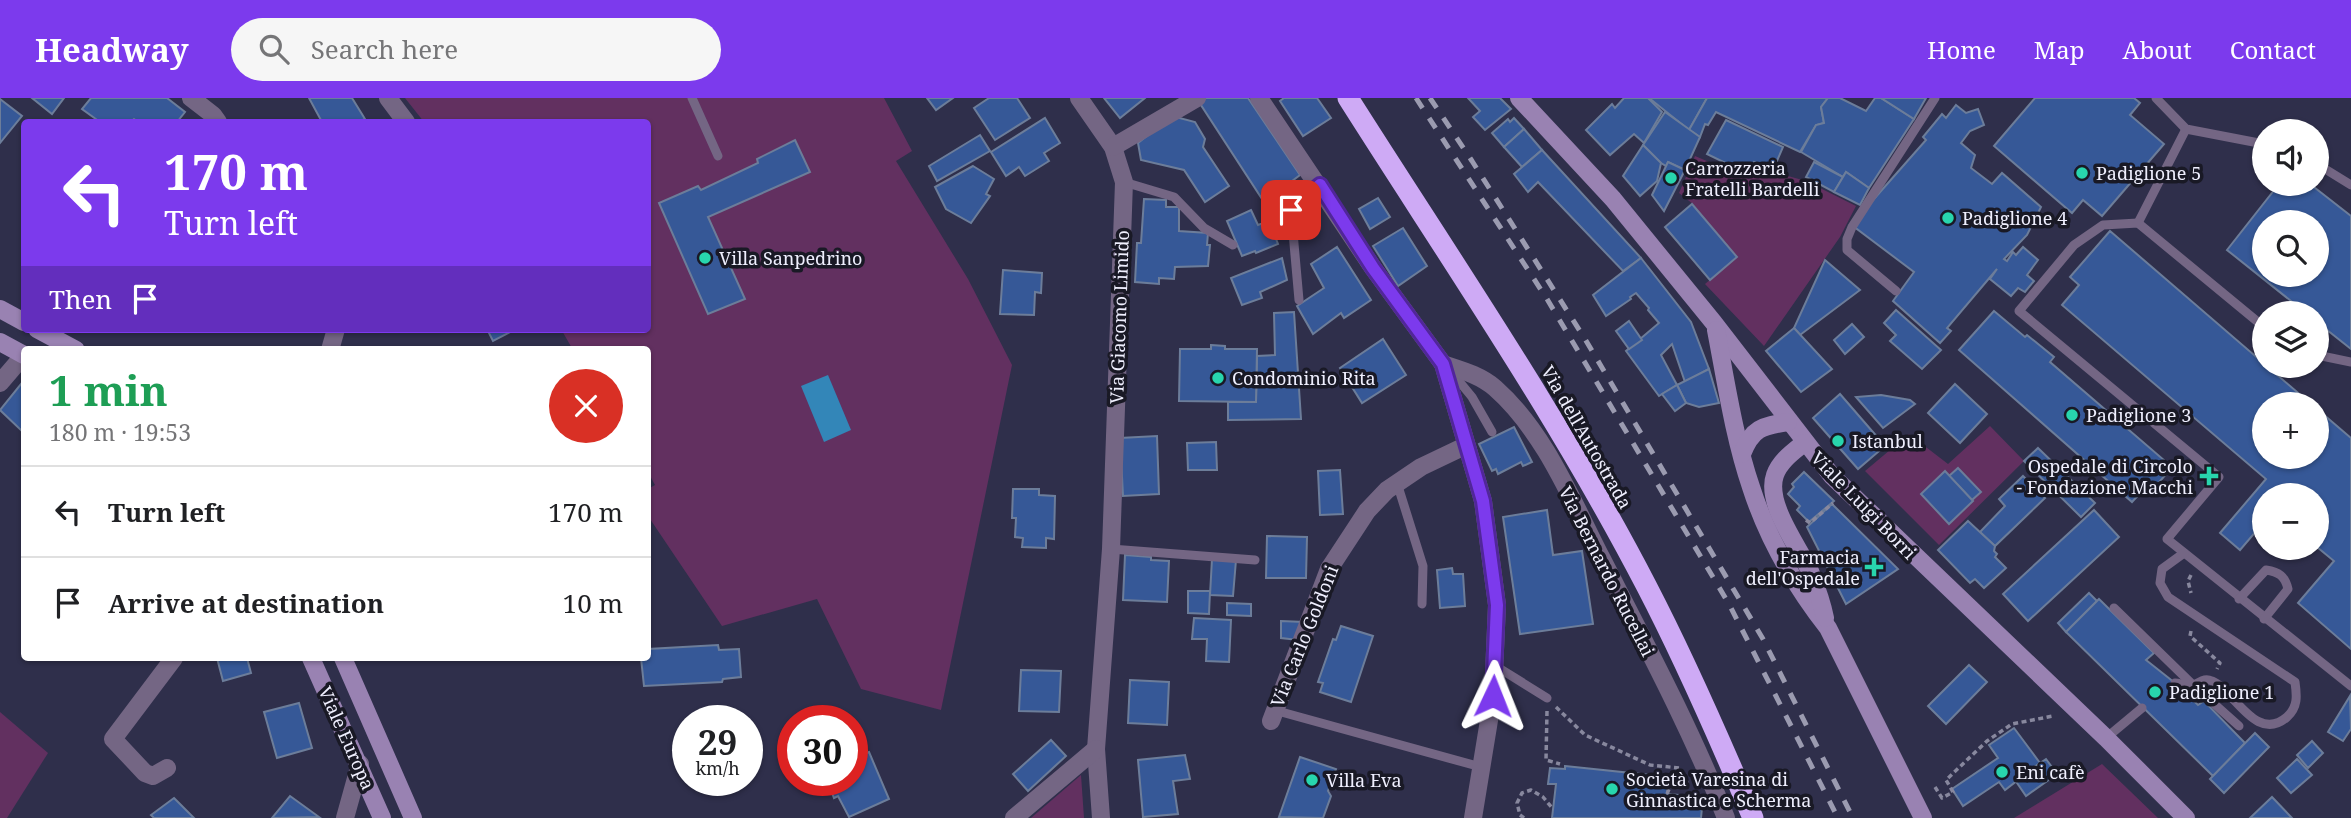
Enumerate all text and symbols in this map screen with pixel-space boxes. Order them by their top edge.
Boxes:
search box [231,18,721,81]
text: Headway [35,27,189,72]
icon: search [255,30,293,68]
text: Search here [311,31,458,67]
text: Home [1927,33,1996,66]
text: Map [2034,33,2085,66]
text: About [2123,33,2192,66]
text: Contact [2230,33,2316,66]
map controls [2252,119,2329,560]
button: sound [2252,119,2329,196]
text: 170 m [164,138,308,204]
icon: left [49,147,140,238]
place label: Carrozzeria Fratelli Bardelli [1685,156,1820,201]
place label: Padiglione 5 [2096,161,2201,185]
marker: Padiglione 5 [2074,165,2090,181]
marker: Carrozzeria Fratelli Bardelli [1663,170,1679,186]
pin [1261,180,1321,240]
icon: arrive [1272,191,1310,229]
text: Turn left [164,201,298,244]
place label: Padiglione 4 [1962,206,2067,230]
marker: Padiglione 4 [1940,210,1956,226]
button: search [2252,210,2329,287]
street label: Via Giacomo Limido [1104,230,1134,404]
place label: Villa Sanpedrino [719,246,862,270]
marker: Villa Sanpedrino [697,250,713,266]
icon: arrive [126,280,164,318]
text: Then [49,281,112,317]
button: layers [2252,301,2329,378]
text: 1 min [49,361,168,418]
street label: Via dell'Autostrada [1536,361,1638,513]
place label: Condominio Rita [1232,366,1376,390]
button: close [549,369,623,443]
marker: Condominio Rita [1210,370,1226,386]
button: + [2252,392,2329,469]
place label: Padiglione 3 [2086,403,2191,427]
marker: Padiglione 3 [2064,407,2080,423]
text: 180 m · 19:53 [49,416,191,448]
place label: Istanbul [1852,429,1923,453]
marker: Istanbul [1830,433,1846,449]
street label: Viale Luigi Borri [1806,446,1922,564]
place label: Ospedale di Circolo - Fondazione Macchi [2016,454,2193,499]
marker: Ospedale di Circolo - Fondazione Macchi [2199,466,2219,486]
street label: Via Bernardo Rucellai [1554,482,1660,660]
button: − [2252,483,2329,560]
icon: left [49,493,87,531]
text: Turn left [108,494,225,530]
text: 170 m [548,494,623,530]
place label: Farmacia dell'Ospedale [1746,545,1860,590]
marker: Farmacia dell'Ospedale [1866,559,1882,575]
street label: Via Carlo Goldoni [1265,561,1343,710]
icon: arrive [49,584,87,622]
text: Arrive at destination [108,585,384,621]
text: 10 m [563,585,623,621]
position arrow [1456,659,1530,733]
place label: Padiglione 1 [2169,680,2274,704]
street label: Viale Europa [314,683,380,793]
marker: Padiglione 1 [2147,684,2163,700]
speed limit sign: 30 [777,705,868,796]
text: 29 [698,718,737,765]
text: km/h [695,756,740,780]
place label: Eni cafè [2016,760,2085,784]
marker: Eni cafè [1994,764,2010,780]
place label: Società Varesina di Ginnastica e Scherma [1626,767,1812,812]
place label: Villa Eva [1326,768,1402,792]
marker: Villa Eva [1304,772,1320,788]
marker: Società Varesina di Ginnastica e Scherma [1604,781,1620,797]

